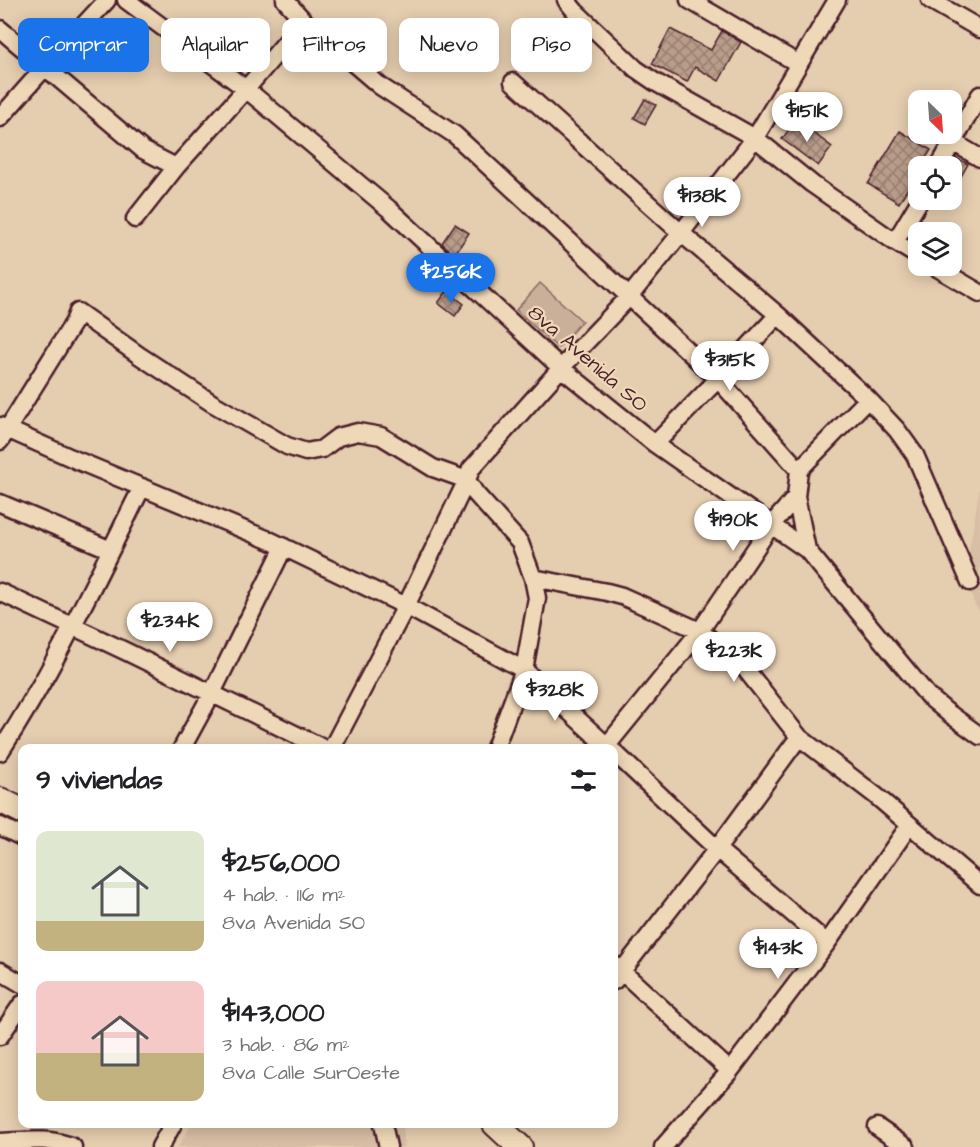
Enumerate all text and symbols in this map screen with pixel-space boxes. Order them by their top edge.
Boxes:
chip: Comprar [18,18,149,72]
chip: Alquilar [161,18,270,72]
chip: Filtros [282,18,387,72]
chip: Nuevo [399,18,499,72]
chip: Piso [511,18,592,72]
north arrow [908,90,962,144]
map controls [908,90,962,276]
pin: $151K [765,92,849,143]
text: $151K [786,97,828,125]
button: locate [908,156,962,210]
pin: $138K [660,177,744,228]
text: $138K [678,182,726,210]
button: layers [908,222,962,276]
pin: $256K [409,253,493,304]
text: $256K [420,258,482,286]
street label: 8va Avenida SO [521,298,654,419]
pin: $315K [688,341,772,392]
text: $315K [705,346,755,374]
pin: $190K [691,501,775,552]
text: $190K [708,506,758,534]
pin: $234K [128,602,212,653]
text: $234K [141,607,199,635]
pin: $223K [692,632,776,683]
text: $223K [706,637,762,665]
pin: $328K [513,671,597,722]
text: $328K [526,676,584,704]
text: 9 viviendas [36,762,163,798]
icon: filters [567,764,600,797]
text: $256,000 [222,845,340,881]
icon: home [84,855,156,927]
text: 4 hab. · 116 m² [222,881,345,909]
text: 8va Avenida SO [222,909,365,937]
pin: $143K [736,929,820,980]
text: $143K [753,934,803,962]
text: $143,000 [222,995,325,1031]
icon: home [84,1005,156,1077]
text: 3 hab. · 86 m² [222,1031,350,1059]
text: 8va Calle SurOeste [222,1059,400,1087]

